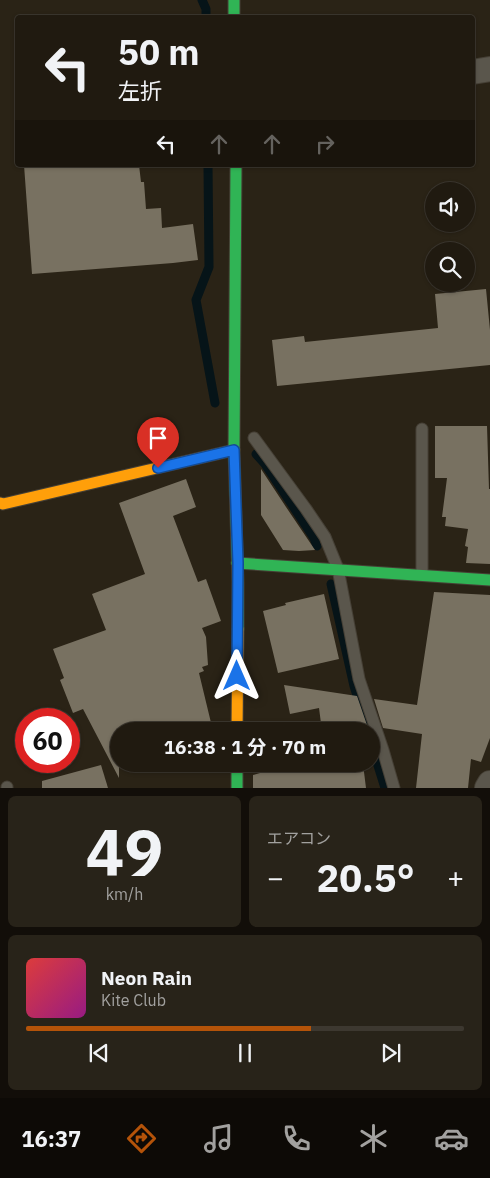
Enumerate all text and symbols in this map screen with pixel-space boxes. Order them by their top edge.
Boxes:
text: 50 m [118,29,200,75]
icon: left [35,35,100,100]
text: 左折 [118,76,162,105]
icon: left [152,130,180,158]
icon: ahead [205,130,233,158]
icon: ahead [258,130,286,158]
icon: right [311,130,339,158]
map controls [425,182,475,292]
button: sound [425,182,475,232]
button: search [425,242,475,292]
pin [137,417,179,468]
icon: arrive [144,424,172,452]
position arrow [210,649,262,701]
speed limit sign: 60 [15,708,80,773]
text: 16:38 · 1 分 · 70 m [164,735,326,759]
text: 49 [85,809,164,894]
text: エアコン [267,828,331,848]
text: 20.5° [316,853,415,902]
text: − [267,859,284,896]
text: + [447,859,464,896]
text: km/h [106,884,143,904]
text: Neon Rain [101,966,192,990]
text: Kite Club [101,990,166,1010]
icon: previous [85,1039,113,1067]
icon: pause [231,1039,259,1067]
icon: next [377,1039,405,1067]
icon: directions [124,1121,159,1156]
icon: music [201,1121,236,1156]
icon: phone [279,1121,314,1156]
icon: climate [356,1121,391,1156]
icon: car [434,1121,469,1156]
text: 16:37 [21,1124,81,1153]

